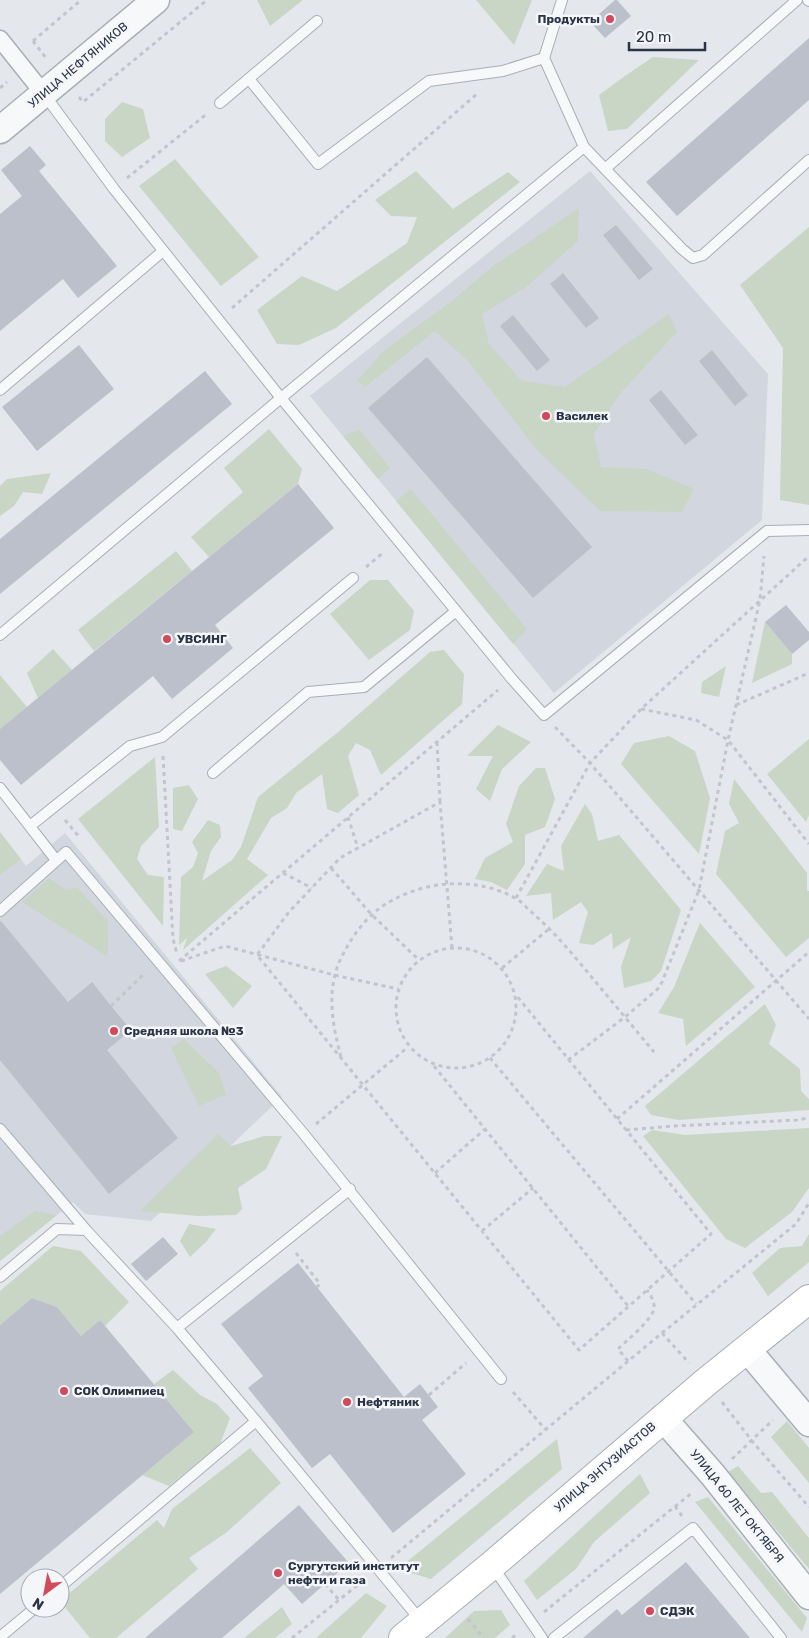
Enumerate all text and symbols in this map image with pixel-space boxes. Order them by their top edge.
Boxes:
place label: Продукты [537,12,600,26]
marker: Продукты [604,13,616,25]
street label: УЛИЦА НЕФТЯНИКОВ [25,19,131,111]
scale bar [629,20,705,52]
text: 20 m [636,28,671,46]
place label: Василек [556,409,609,423]
marker: Василек [540,410,552,422]
place label: УВСИНГ [177,632,227,646]
marker: УВСИНГ [161,633,173,645]
place label: Средняя школа №3 [124,1024,244,1038]
marker: Средняя школа №3 [108,1025,120,1037]
place label: СОК Олимпиец [74,1384,165,1398]
marker: СОК Олимпиец [58,1385,70,1397]
place label: Нефтяник [357,1395,420,1409]
marker: Нефтяник [341,1396,353,1408]
street label: УЛИЦА ЭНТУЗИАСТОВ [551,1419,659,1515]
street label: УЛИЦА 60 ЛЕТ ОКТЯБРЯ [687,1447,787,1565]
place label: Сургутский институт нефти и газа [288,1559,420,1587]
marker: Сургутский институт нефти и газа [272,1567,284,1579]
north arrow [20,1568,70,1618]
text: N [30,1594,47,1613]
place label: СДЭК [660,1604,695,1618]
marker: СДЭК [644,1605,656,1617]

